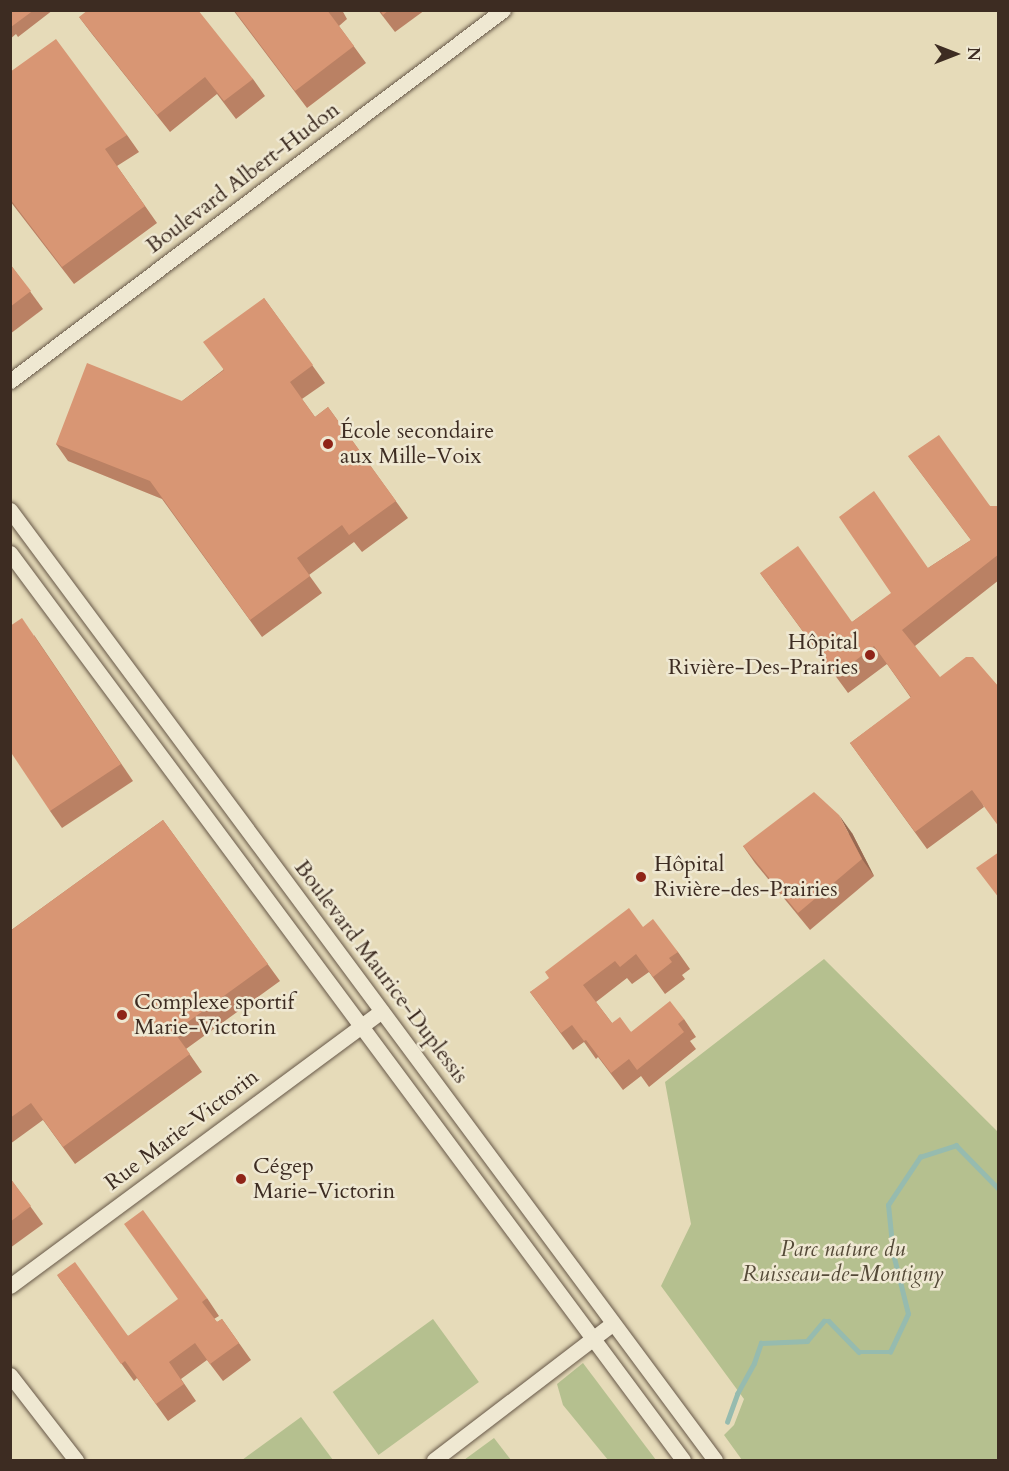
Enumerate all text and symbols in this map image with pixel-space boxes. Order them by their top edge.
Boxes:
north arrow [925,24,985,84]
text: N [962,47,984,61]
street label: Boulevard Albert-Hudon [141,97,345,259]
place label: École secondaire aux Mille-Voix [340,418,494,470]
marker: École secondaire aux Mille-Voix [321,437,335,451]
place label: Hôpital Rivière-Des-Prairies [668,629,858,680]
marker: Hôpital Rivière-Des-Prairies [863,648,877,662]
place label: Hôpital Rivière-des-Prairies [654,851,838,902]
street label: Boulevard Maurice-Duplessis [288,855,474,1089]
marker: Hôpital Rivière-des-Prairies [632,868,650,886]
place label: Complexe sportif Marie-Victorin [134,989,294,1040]
marker: Complexe sportif Marie-Victorin [115,1008,129,1022]
street label: Rue Marie-Victorin [100,1064,264,1196]
place label: Cégep Marie-Victorin [253,1153,395,1204]
marker: Cégep Marie-Victorin [234,1172,248,1186]
park label: Parc nature du Ruisseau-de-Montigny [742,1236,944,1288]

